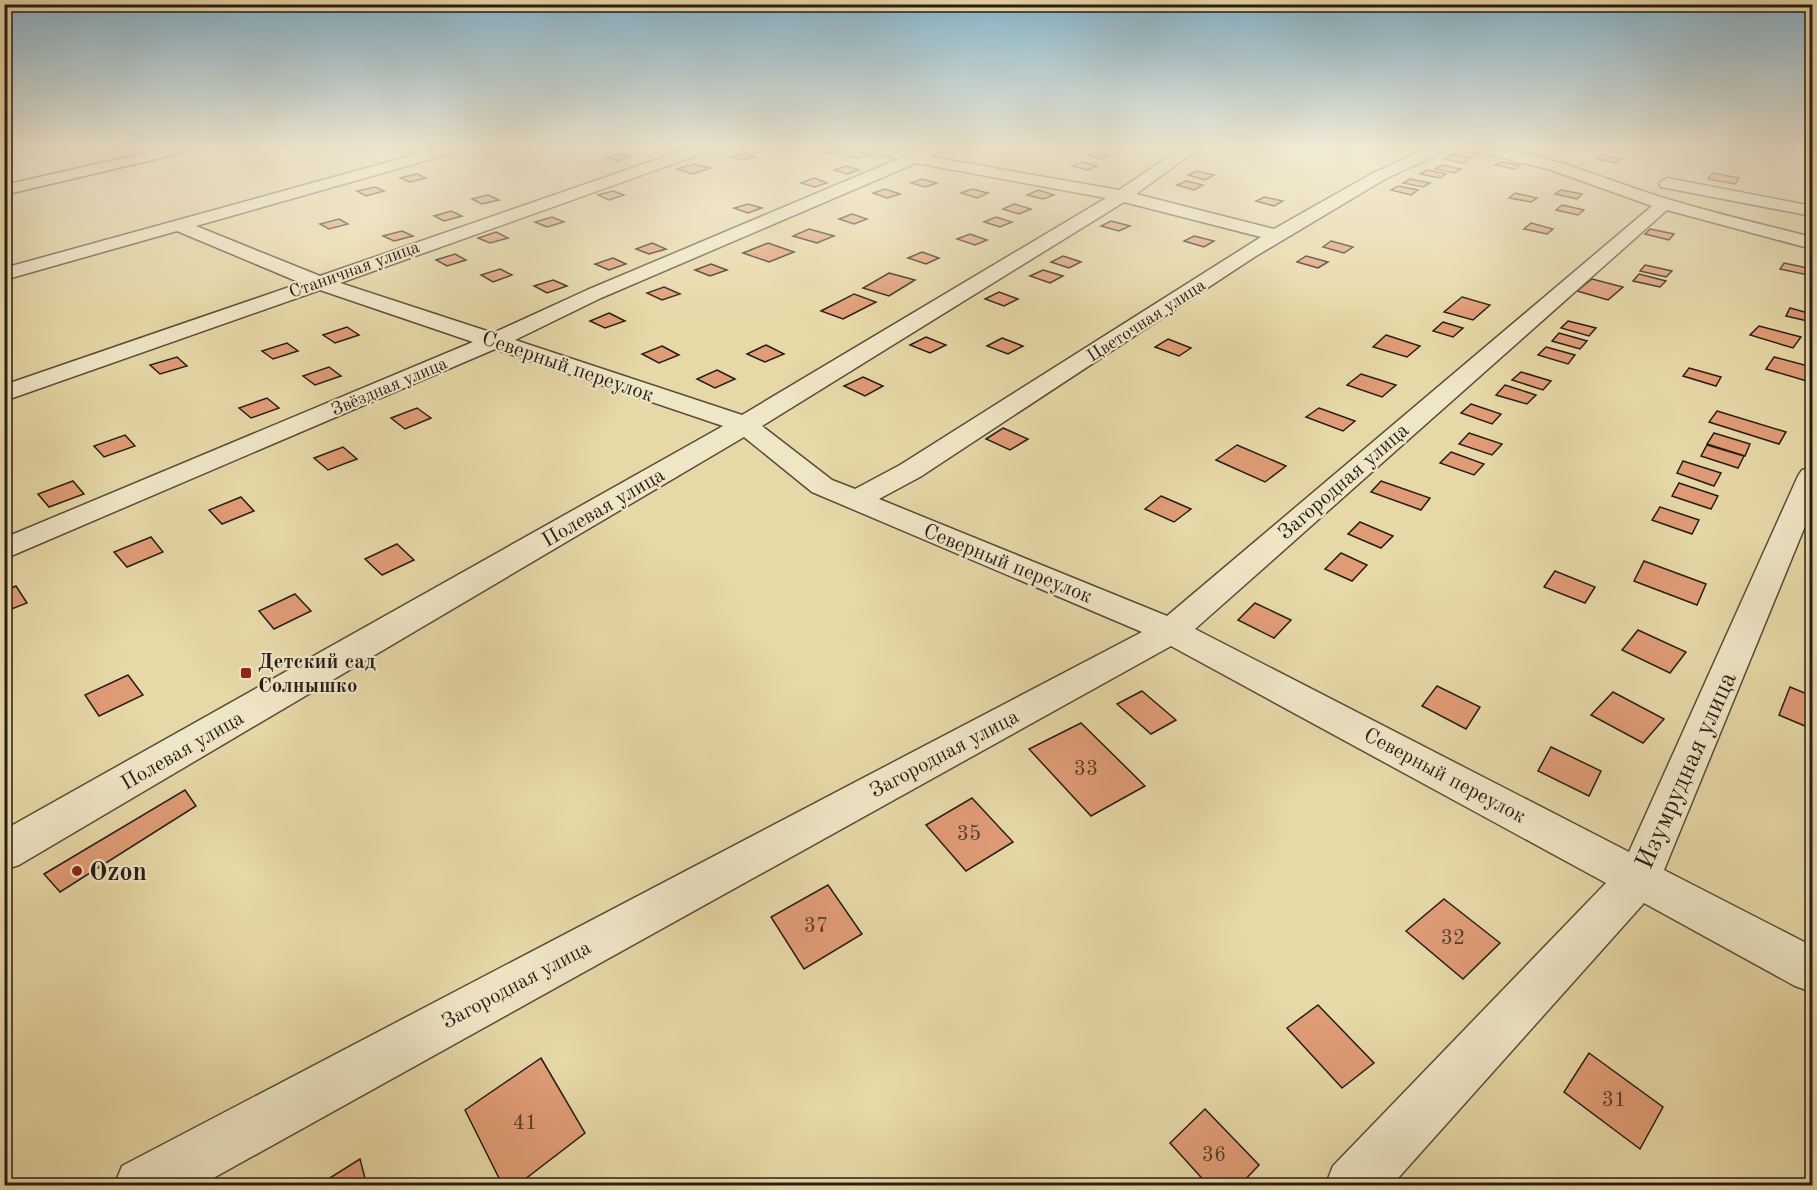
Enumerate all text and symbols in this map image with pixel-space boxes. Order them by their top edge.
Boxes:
street label: Станичная улица [287,238,422,302]
street label: Цветочная улица [1084,276,1209,366]
street label: Северный переулок [479,328,656,407]
street label: Звёздная улица [329,354,450,419]
street label: Загородная улица [1275,420,1413,544]
street label: Полевая улица [539,465,669,552]
street label: Северный переулок [920,521,1095,608]
place label: Детский сад Солнышко [258,652,376,697]
marker: Детский сад Солнышко [239,666,253,680]
street label: Изумрудная улица [1632,668,1742,873]
street label: Загородная улица [867,706,1023,802]
street label: Полевая улица [118,708,248,795]
street label: Северный переулок [1360,725,1529,828]
house number: 33 [1074,759,1098,780]
house number: 35 [957,824,981,845]
place label: Ozon [89,860,147,886]
marker: Ozon [70,864,84,878]
house number: 37 [804,916,828,937]
house number: 32 [1441,928,1465,949]
street label: Загородная улица [439,937,595,1033]
house number: 31 [1602,1090,1626,1111]
house number: 41 [513,1113,537,1134]
house number: 36 [1202,1145,1226,1166]

